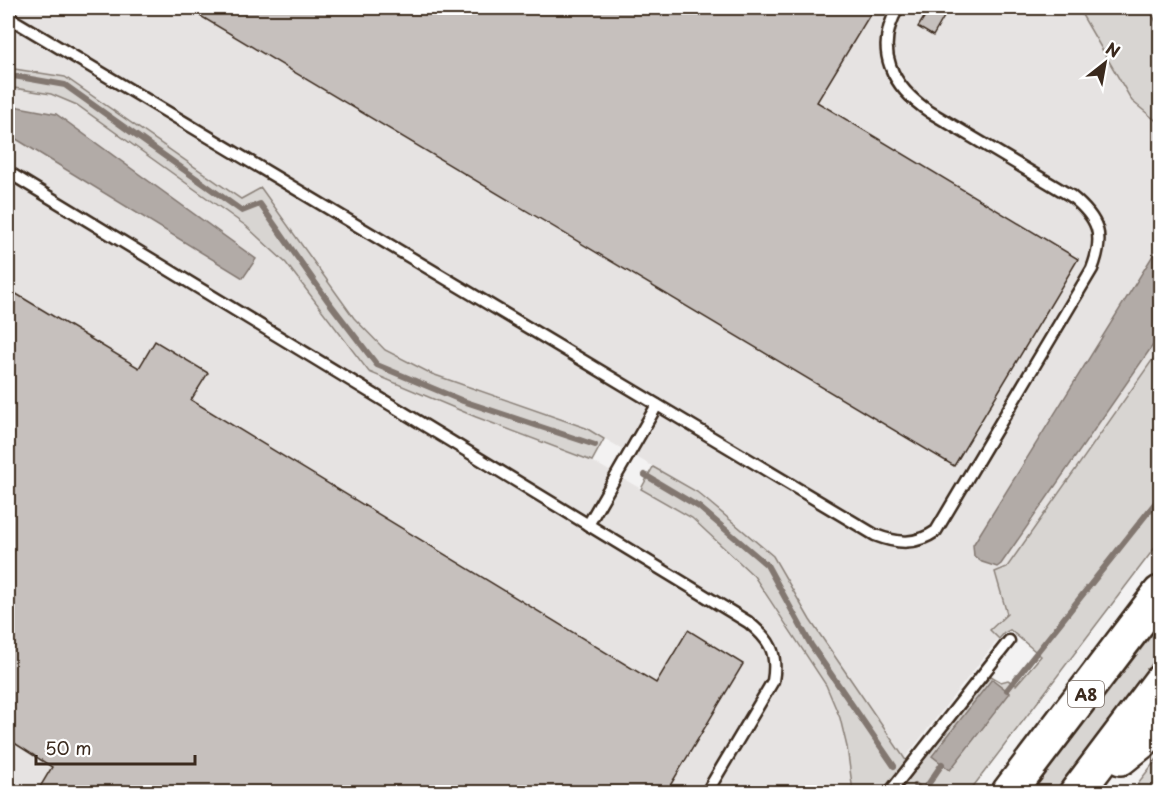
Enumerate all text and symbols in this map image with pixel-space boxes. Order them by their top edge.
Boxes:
north arrow [1075,33,1135,93]
text: N [1102,36,1125,63]
road number: A8 [1068,681,1104,707]
scale bar [36,728,195,766]
text: 50 m [45,734,92,761]

